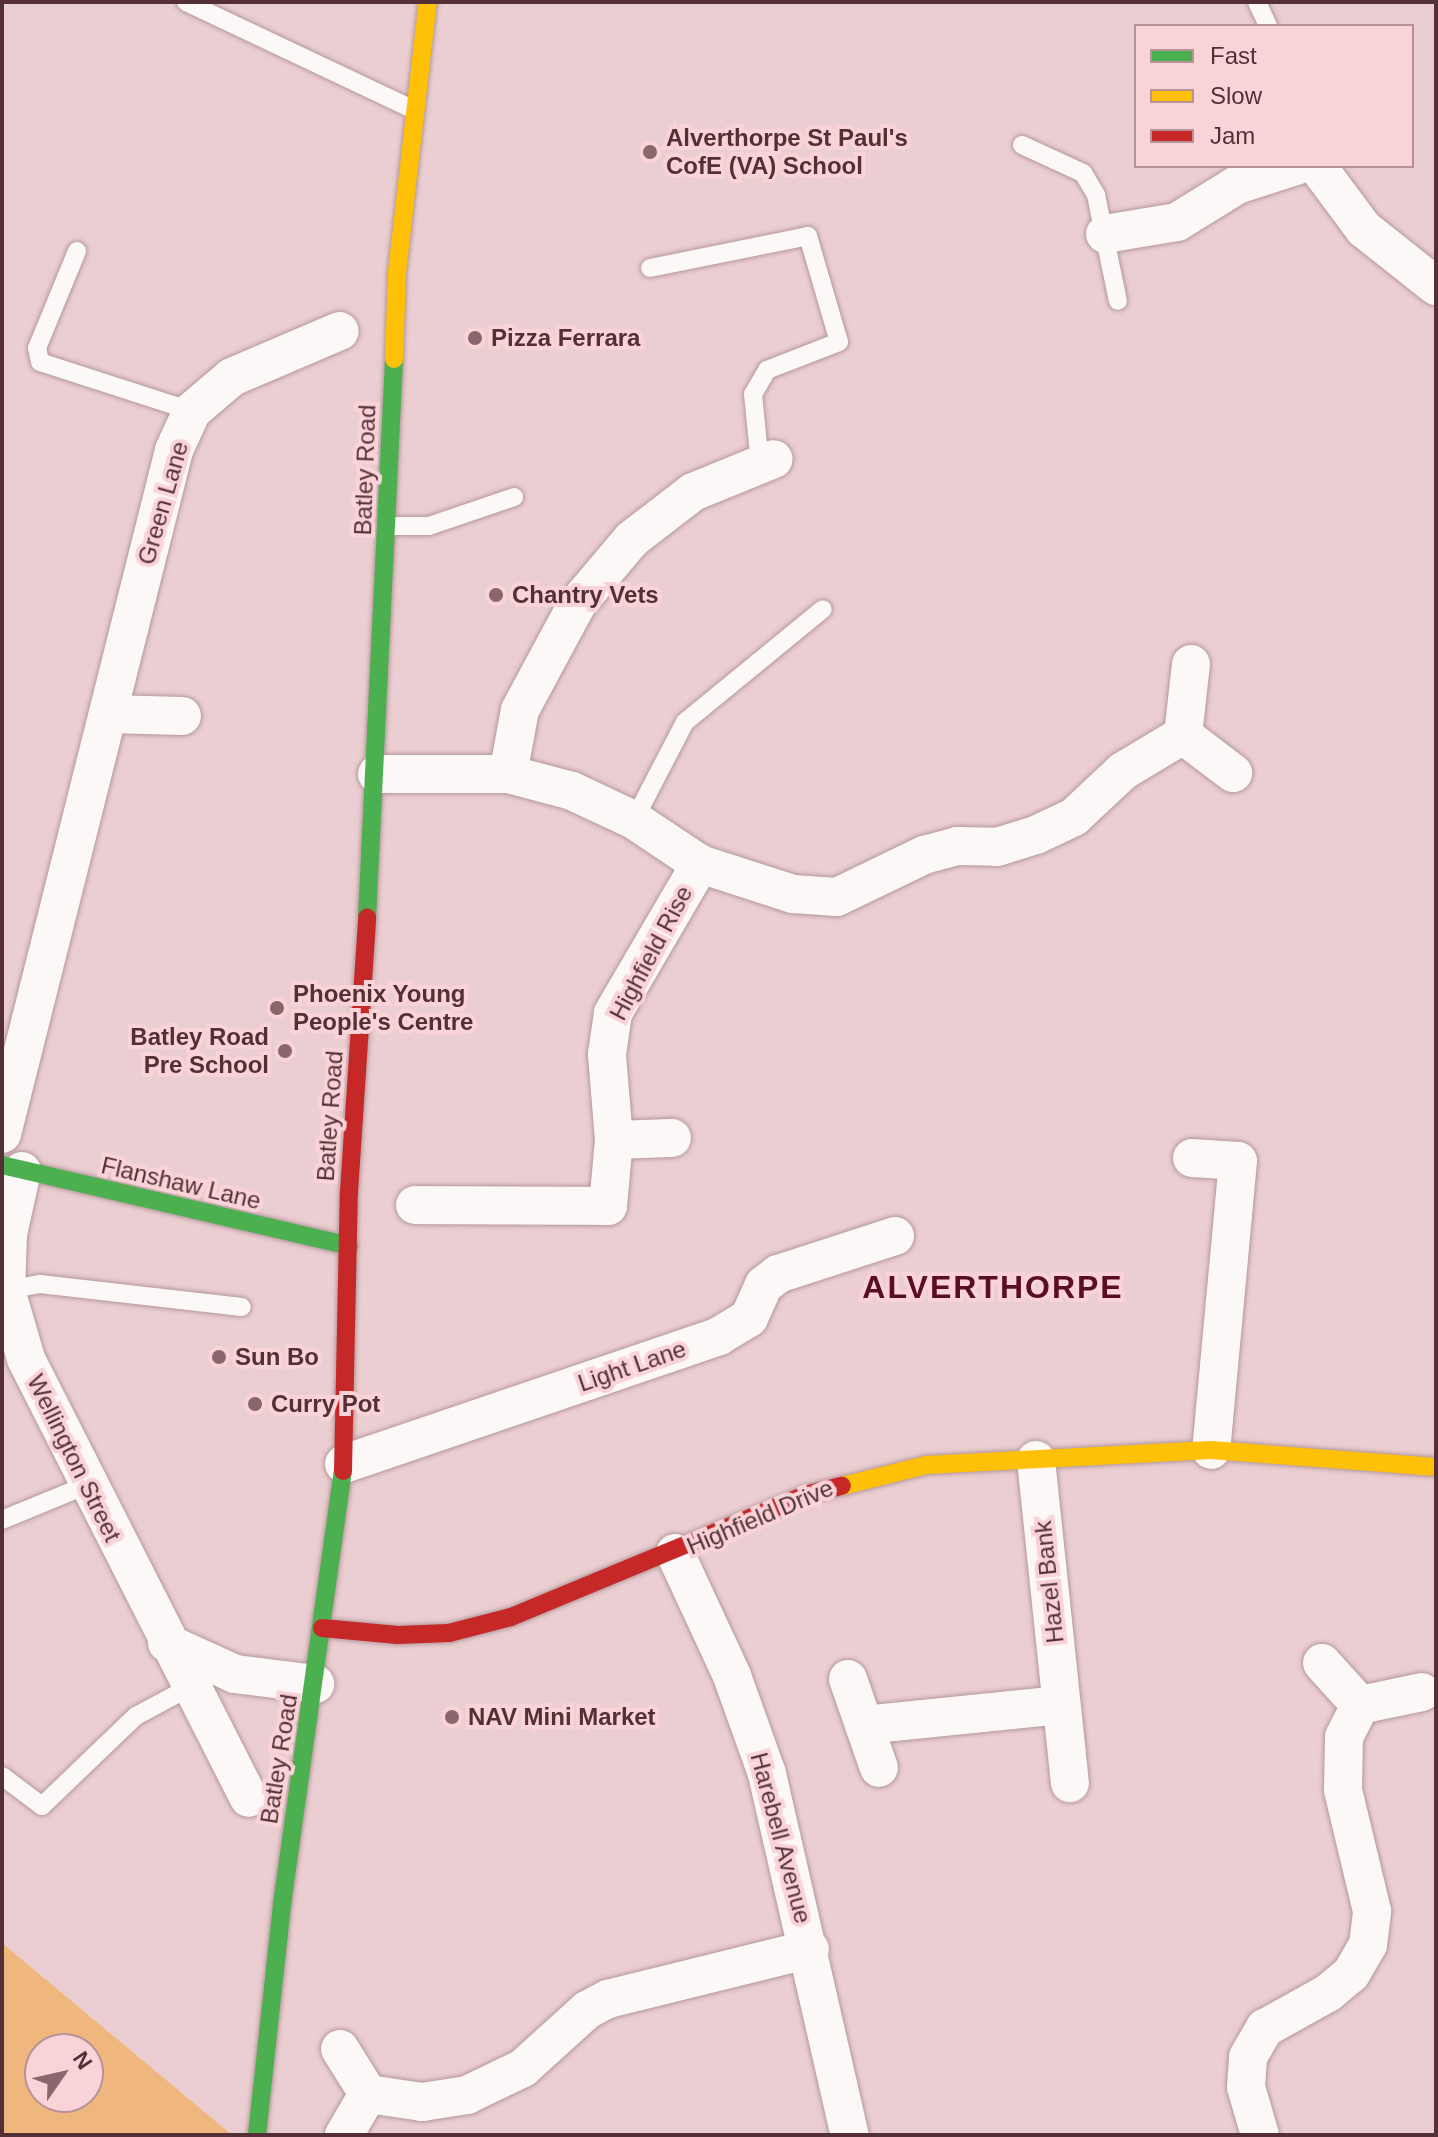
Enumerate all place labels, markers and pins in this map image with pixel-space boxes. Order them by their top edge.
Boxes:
place label: Alverthorpe St Paul's CofE (VA) School [666,124,908,180]
marker: Alverthorpe St Paul's CofE (VA) School [641,143,659,161]
place label: Pizza Ferrara [491,324,640,352]
marker: Pizza Ferrara [466,329,484,347]
place label: Chantry Vets [512,581,659,609]
marker: Chantry Vets [487,586,505,604]
place label: Phoenix Young People's Centre [293,980,473,1036]
marker: Phoenix Young People's Centre [268,999,286,1017]
place label: Batley Road Pre School [130,1023,269,1079]
marker: Batley Road Pre School [276,1042,294,1060]
place label: Sun Bo [235,1343,319,1371]
marker: Sun Bo [210,1348,228,1366]
place label: Curry Pot [271,1390,380,1418]
marker: Curry Pot [246,1395,264,1413]
place label: NAV Mini Market [468,1703,656,1731]
marker: NAV Mini Market [443,1708,461,1726]

